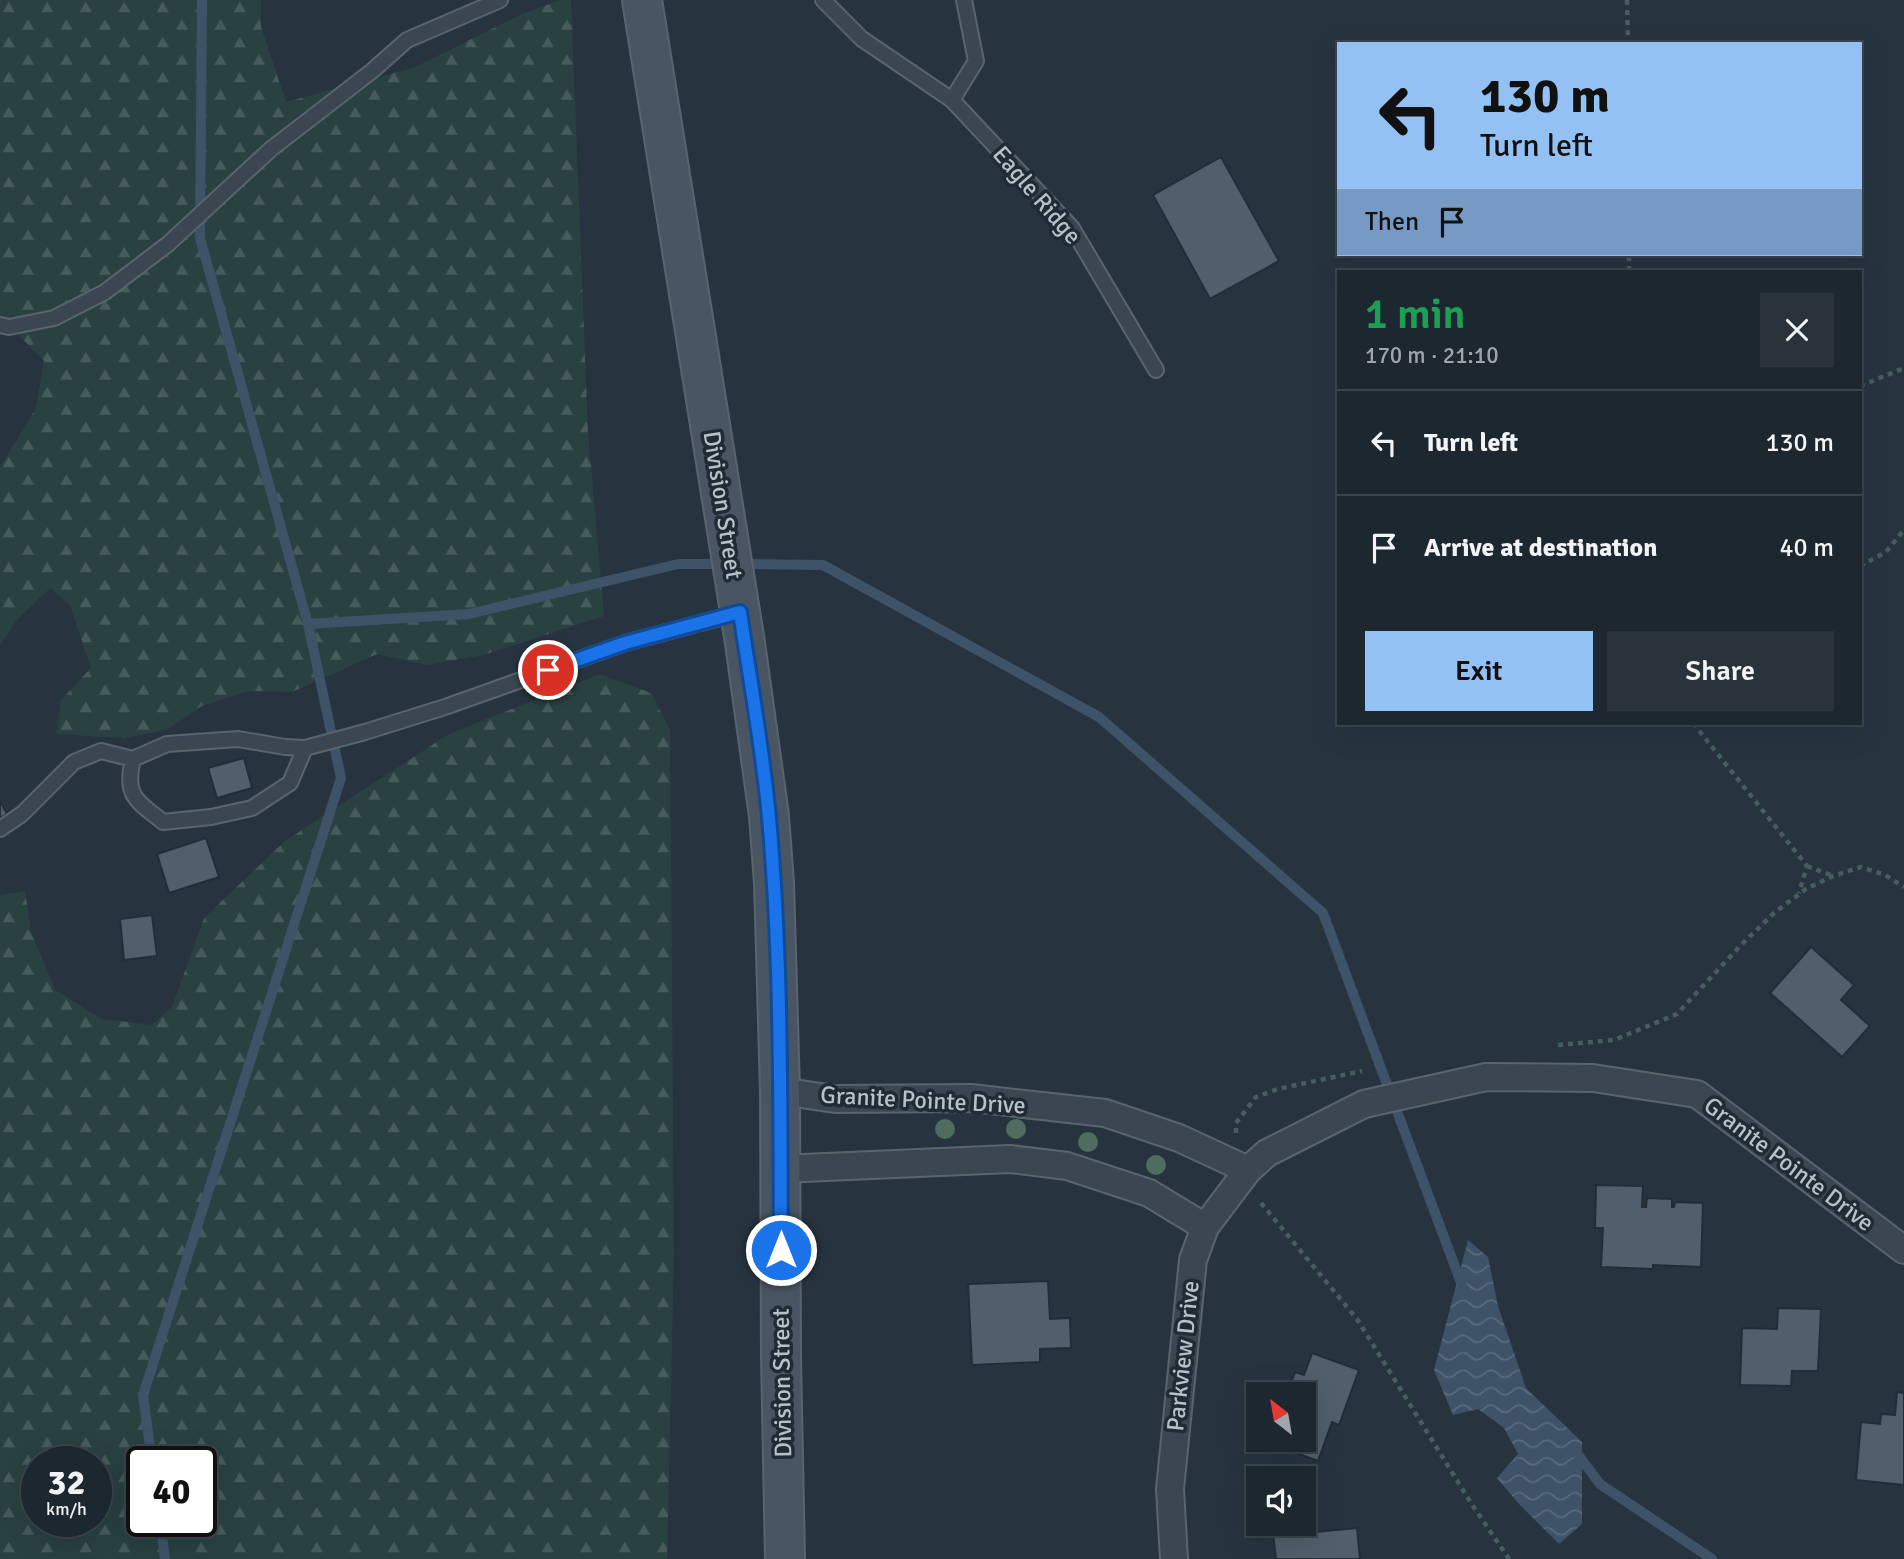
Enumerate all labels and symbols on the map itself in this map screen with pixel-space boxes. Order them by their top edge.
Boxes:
street label: Eagle Ridge [986,140,1088,250]
street label: Division Street [696,429,750,581]
pin [518,640,578,700]
street label: Granite Pointe Drive [820,1080,1026,1120]
street label: Granite Pointe Drive [1698,1090,1880,1238]
position arrow [744,1213,818,1287]
street label: Parkview Drive [1160,1279,1206,1433]
street label: Division Street [766,1308,798,1458]
north arrow [1246,1382,1316,1452]
speed limit sign: 40 [126,1446,217,1537]

